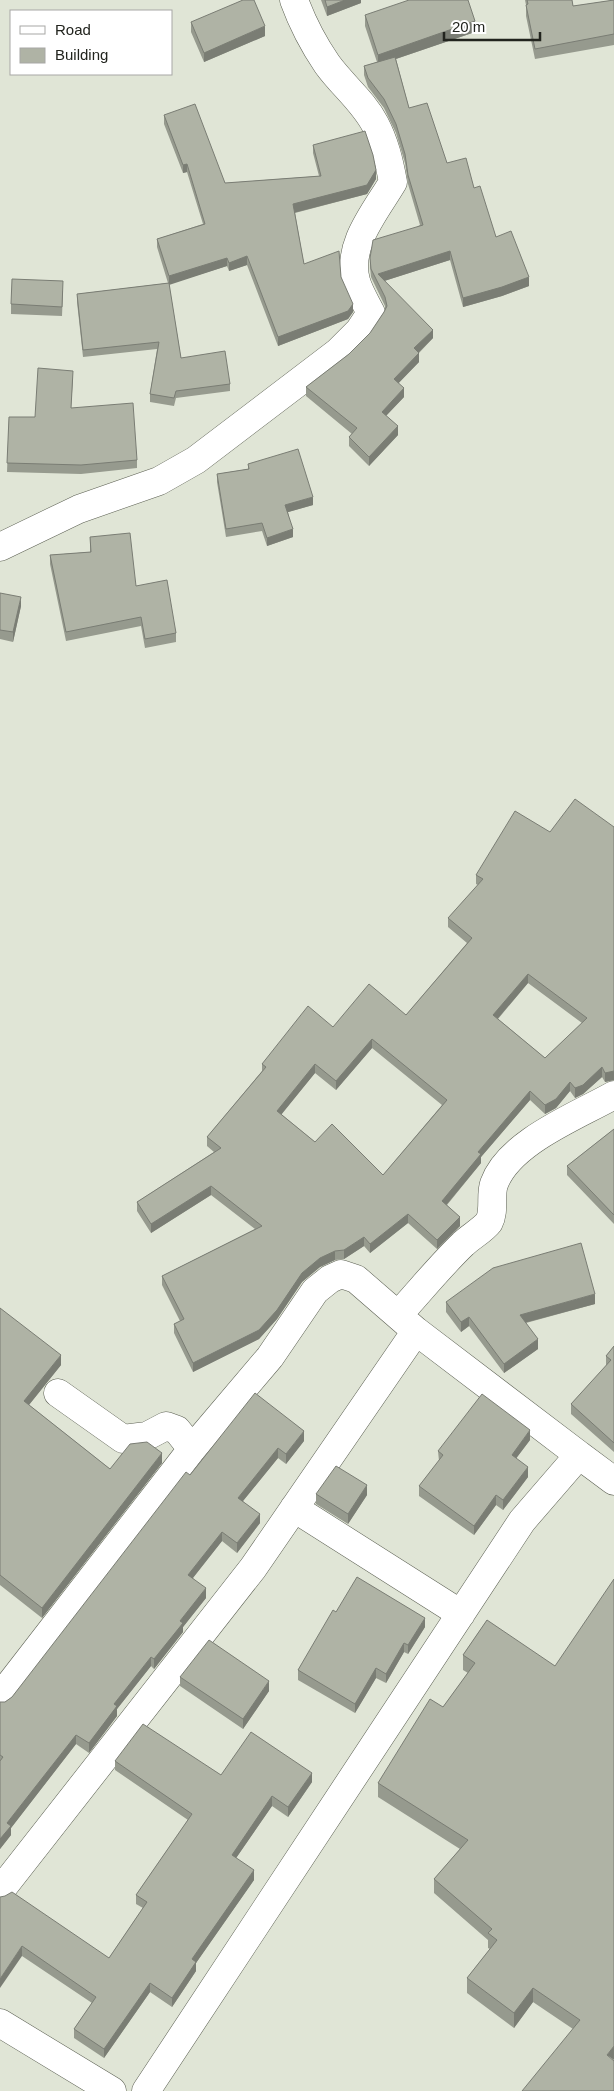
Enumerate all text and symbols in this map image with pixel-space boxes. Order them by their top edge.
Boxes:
legend [10,10,172,75]
scale bar [444,10,540,42]
text: 20 m [452,18,485,35]
text: Road [55,21,91,38]
text: Building [55,46,108,63]

